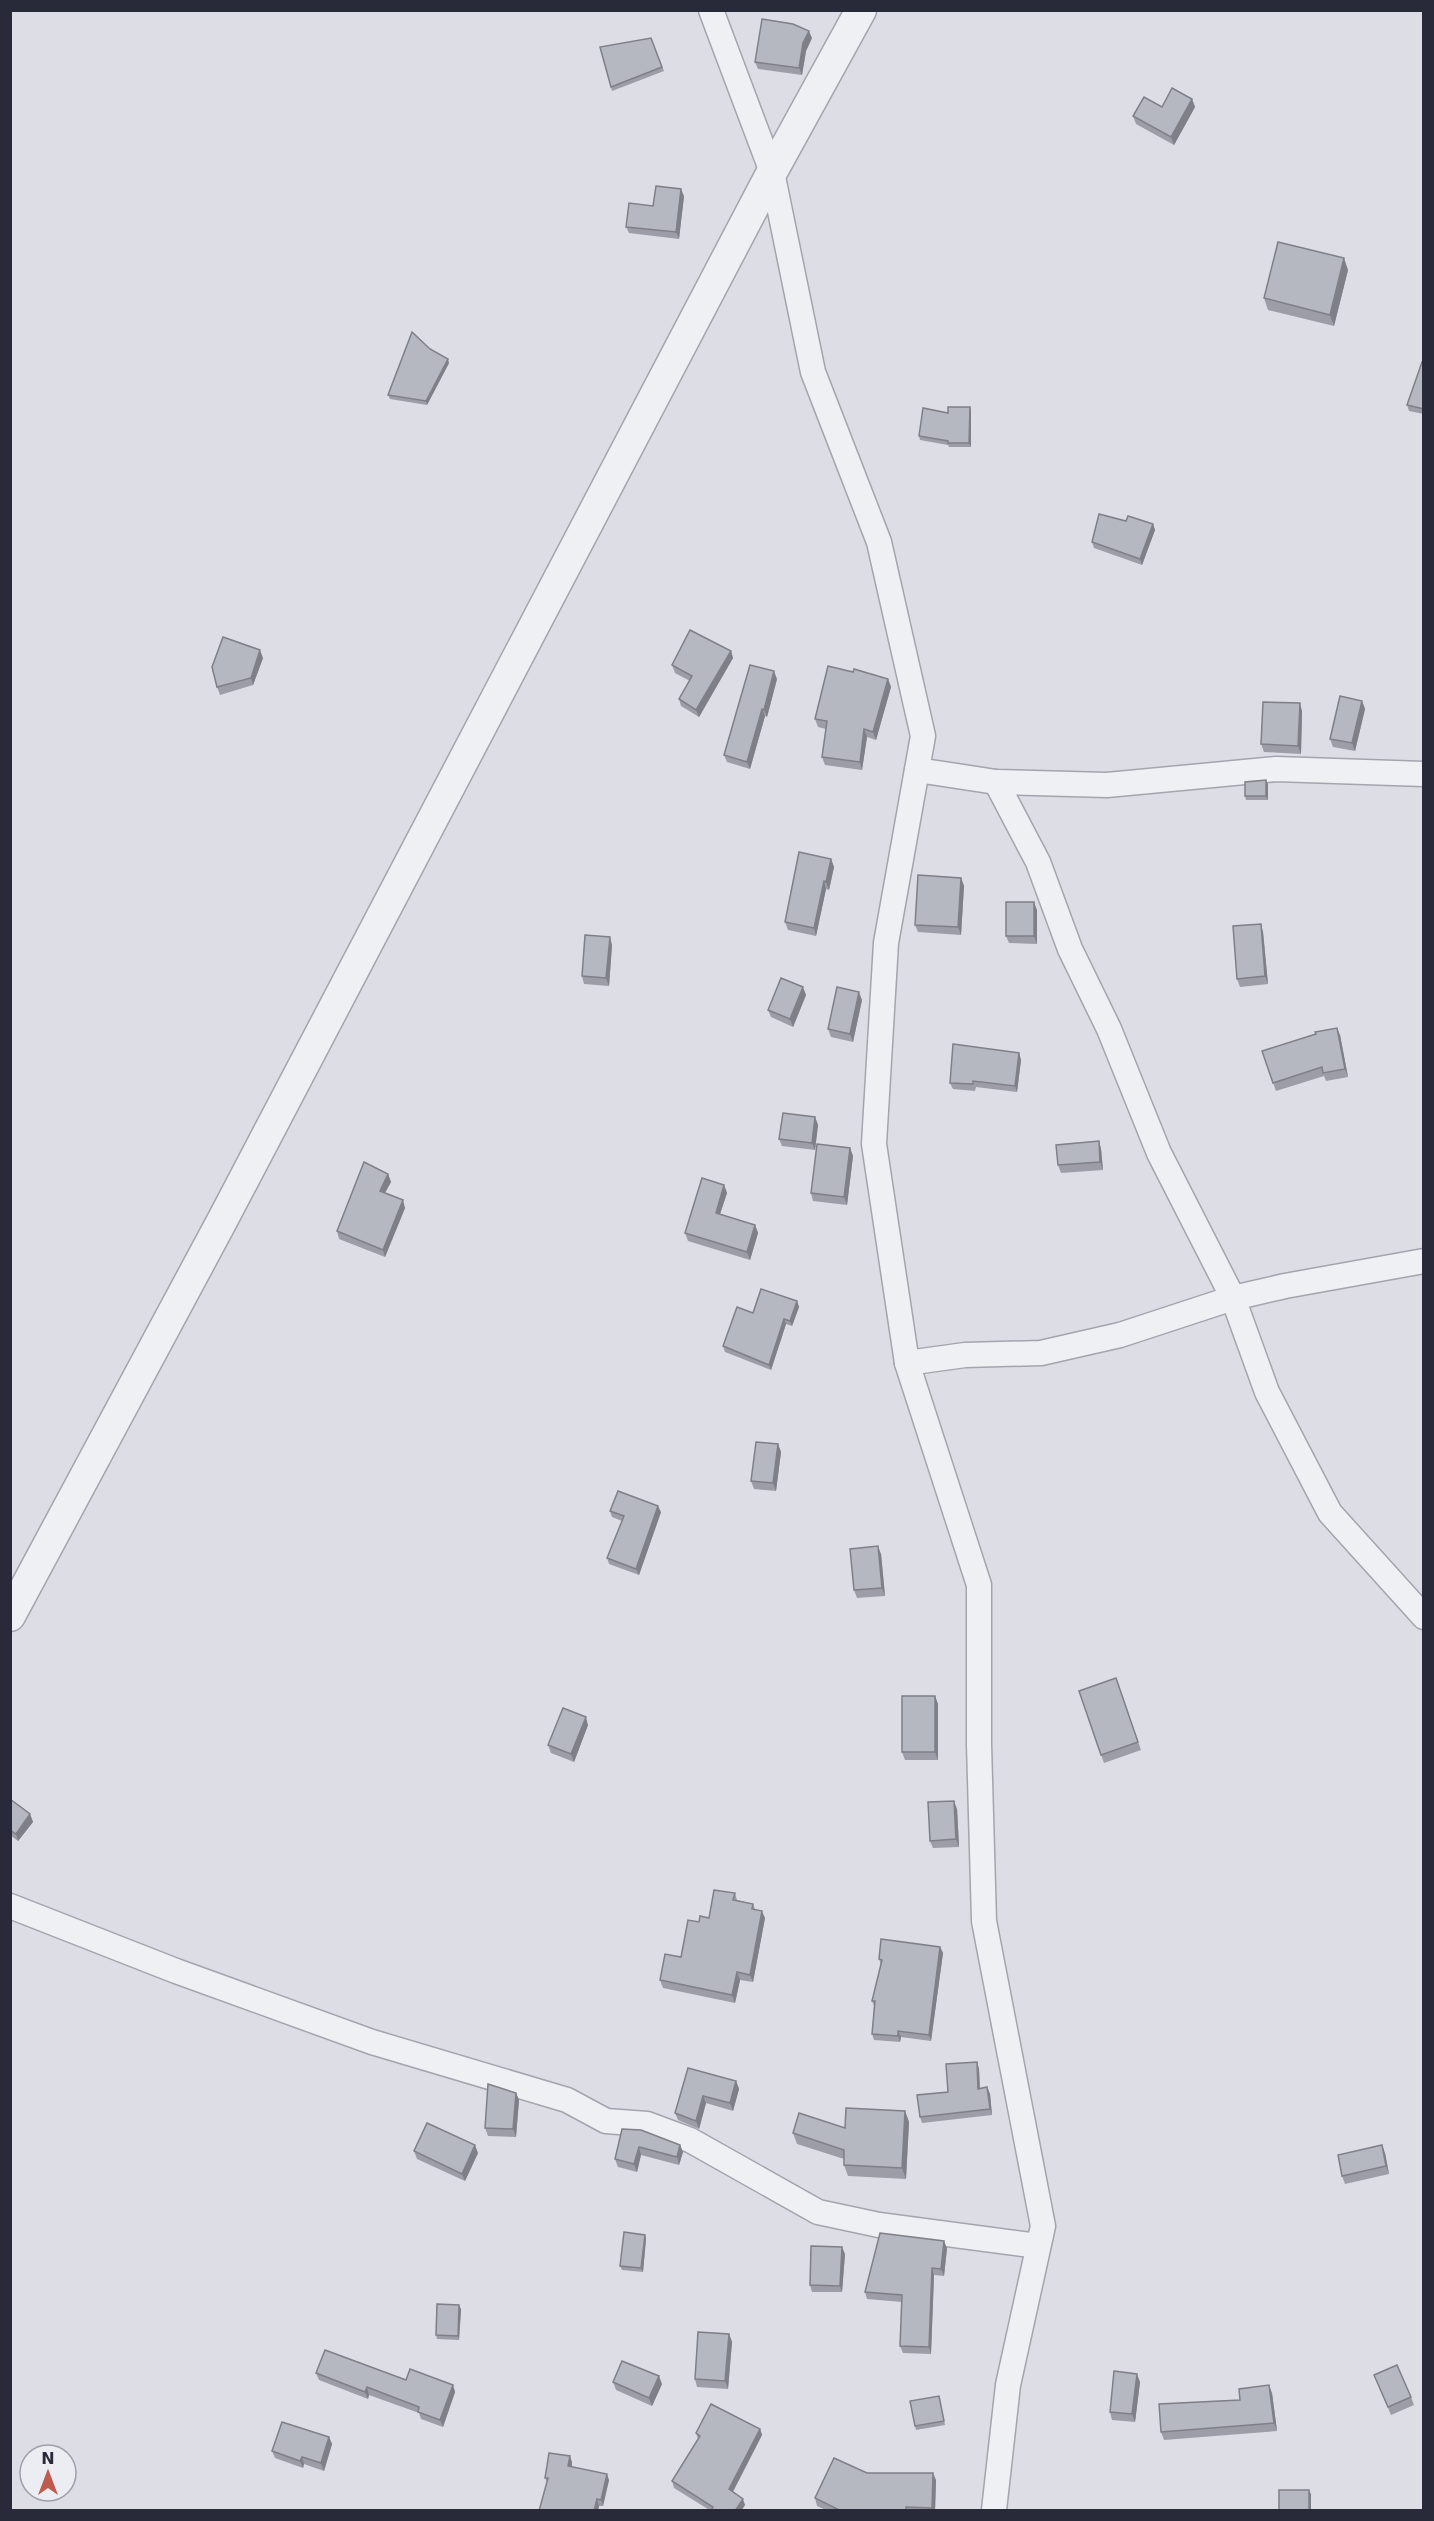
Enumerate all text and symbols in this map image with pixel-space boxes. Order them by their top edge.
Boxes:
north arrow [18,2443,78,2503]
text: N [41,2449,55,2468]

